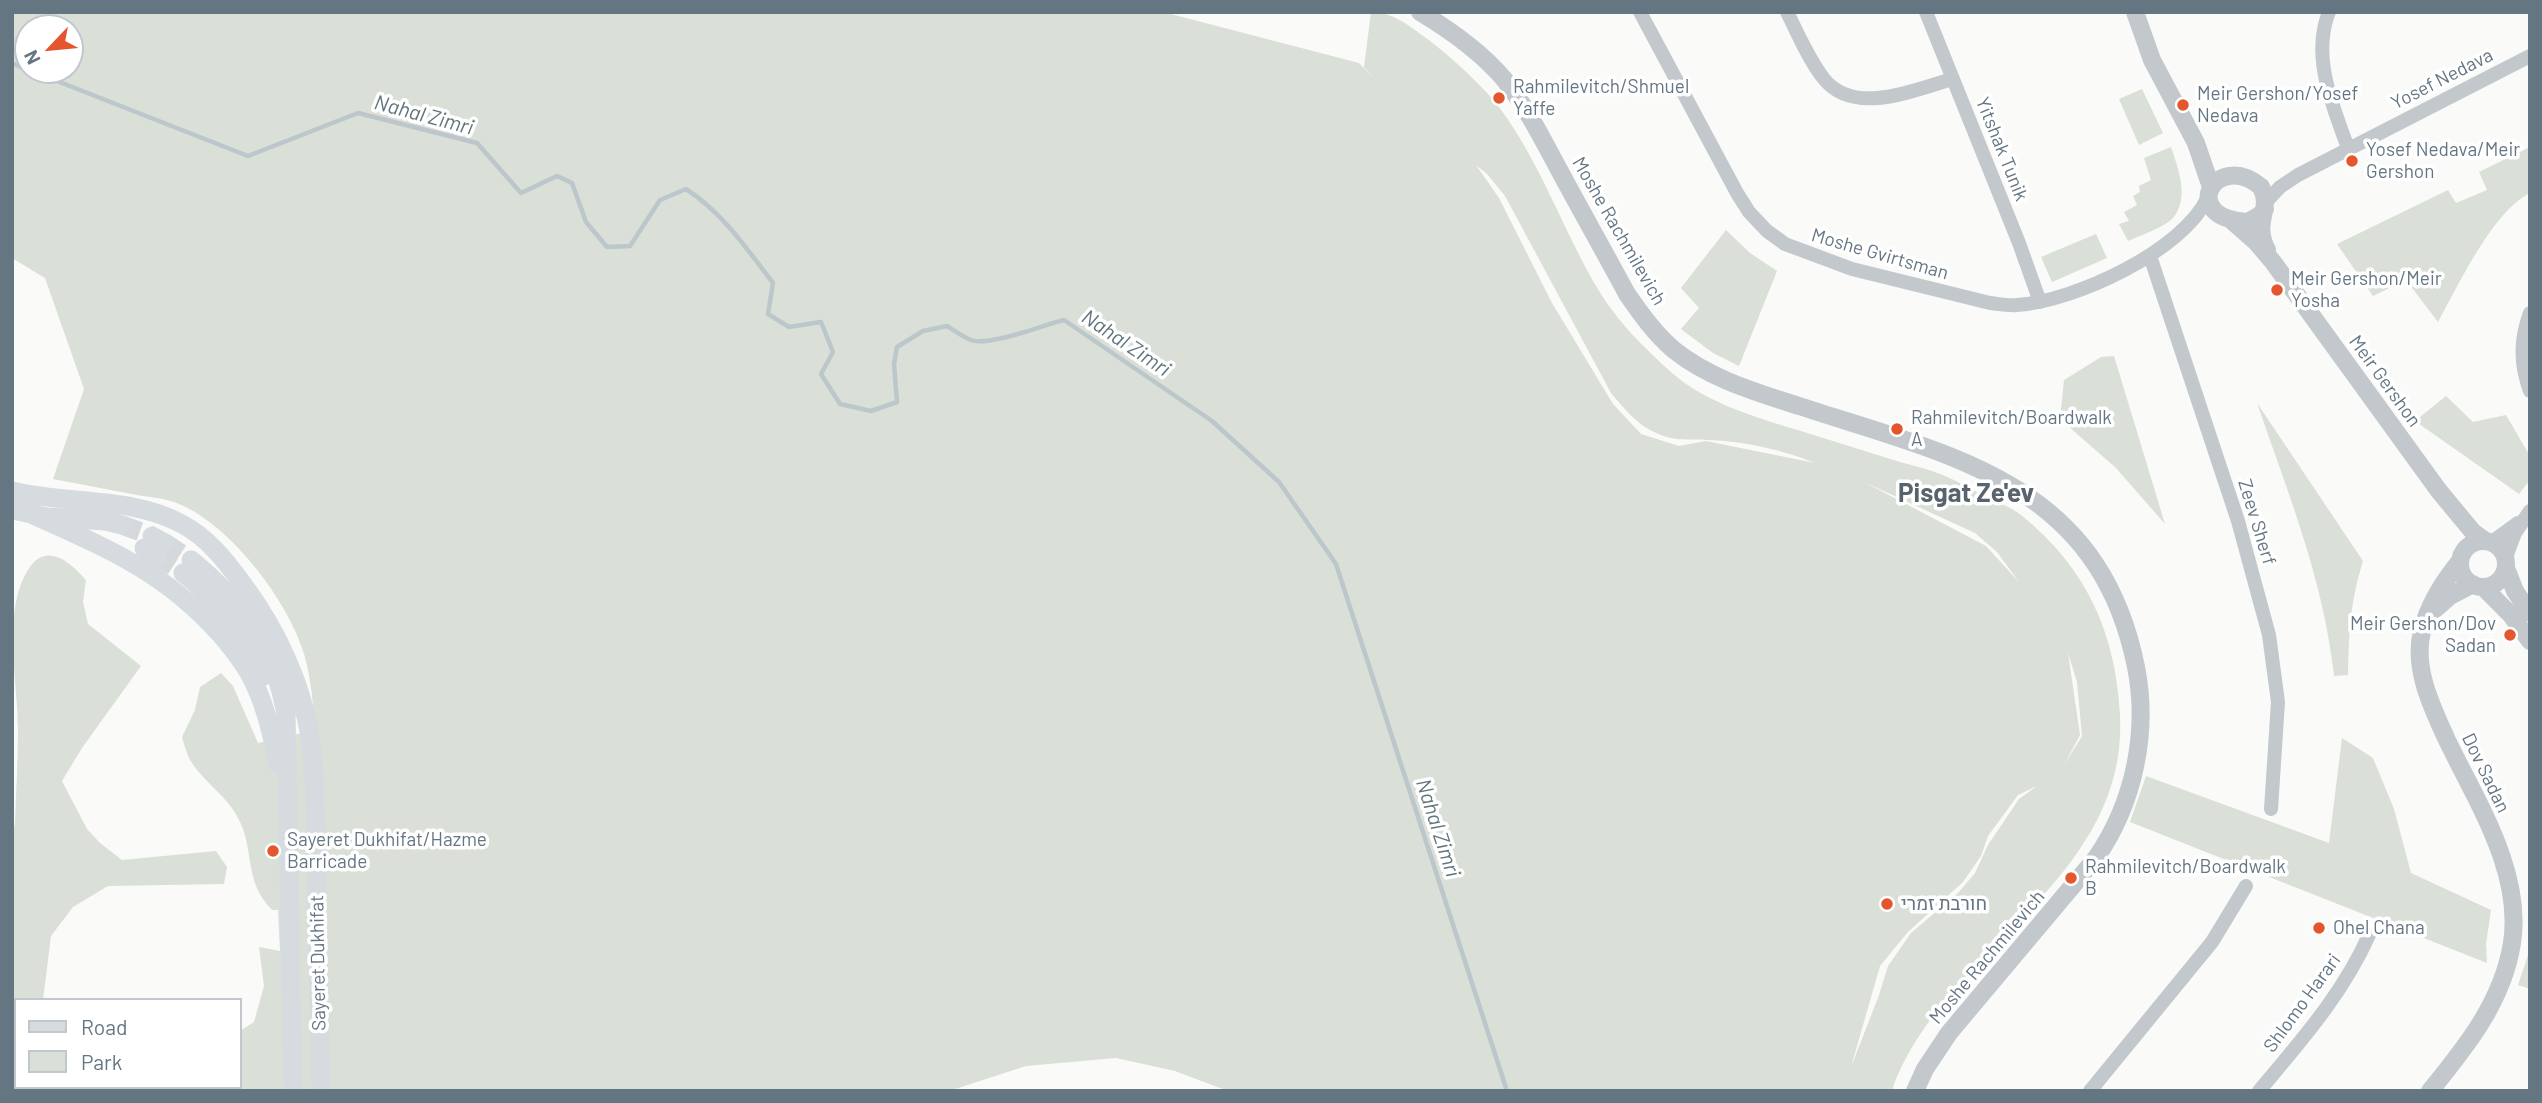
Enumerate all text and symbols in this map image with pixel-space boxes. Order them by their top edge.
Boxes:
north arrow [14,14,84,84]
street label: Yosef Nedava [2387,44,2497,114]
text: N [18,47,45,68]
place label: Rahmilevitch/Shmuel Yaffe [1513,76,1689,120]
place label: Meir Gershon/Yosef Nedava [2197,83,2358,127]
water label: Nahal Zimri [372,90,476,140]
marker: Rahmilevitch/Shmuel Yaffe [1491,90,1507,106]
street label: Yitshak Tunik [1971,94,2033,204]
marker: Meir Gershon/Yosef Nedava [2175,97,2191,113]
place label: Yosef Nedava/Meir Gershon [2366,139,2520,183]
street label: Moshe Rachmilevich [1567,153,1671,309]
marker: Yosef Nedava/Meir Gershon [2344,153,2360,169]
street label: Moshe Gvirtsman [1809,224,1951,284]
place label: Meir Gershon/Meir Yosha [2291,268,2442,312]
marker: Meir Gershon/Meir Yosha [2269,282,2285,298]
water label: Nahal Zimri [1077,304,1175,382]
street label: Meir Gershon [2344,331,2426,431]
place label: Rahmilevitch/Boardwalk A [1911,407,2112,451]
marker: Rahmilevitch/Boardwalk A [1889,421,1905,437]
street label: Zeev Sherf [2233,476,2281,568]
district label: Pisgat Ze'ev [1898,477,2034,509]
place label: Meir Gershon/Dov Sadan [2350,613,2496,657]
marker: Meir Gershon/Dov Sadan [2502,627,2518,643]
street label: Dov Sadan [2457,730,2515,816]
water label: Nahal Zimri [1410,776,1466,880]
place label: Sayeret Dukhifat/Hazme Barricade [287,829,487,873]
marker: Sayeret Dukhifat/Hazme Barricade [265,843,281,859]
place label: Rahmilevitch/Boardwalk B [2085,856,2286,900]
marker: Rahmilevitch/Boardwalk B [2063,870,2079,886]
street label: Moshe Rachmilevich [1924,886,2050,1028]
place label: חורבת זמרי [1901,893,1987,915]
street label: Sayeret Dukhifat [305,895,331,1031]
marker: חורבת זמרי [1879,896,1895,912]
place label: Ohel Chana [2333,917,2425,939]
marker: Ohel Chana [2311,920,2327,936]
street label: Shlomo Harari [2259,949,2345,1057]
legend [14,998,242,1089]
text: Road [81,1014,127,1039]
text: Park [81,1049,122,1074]

